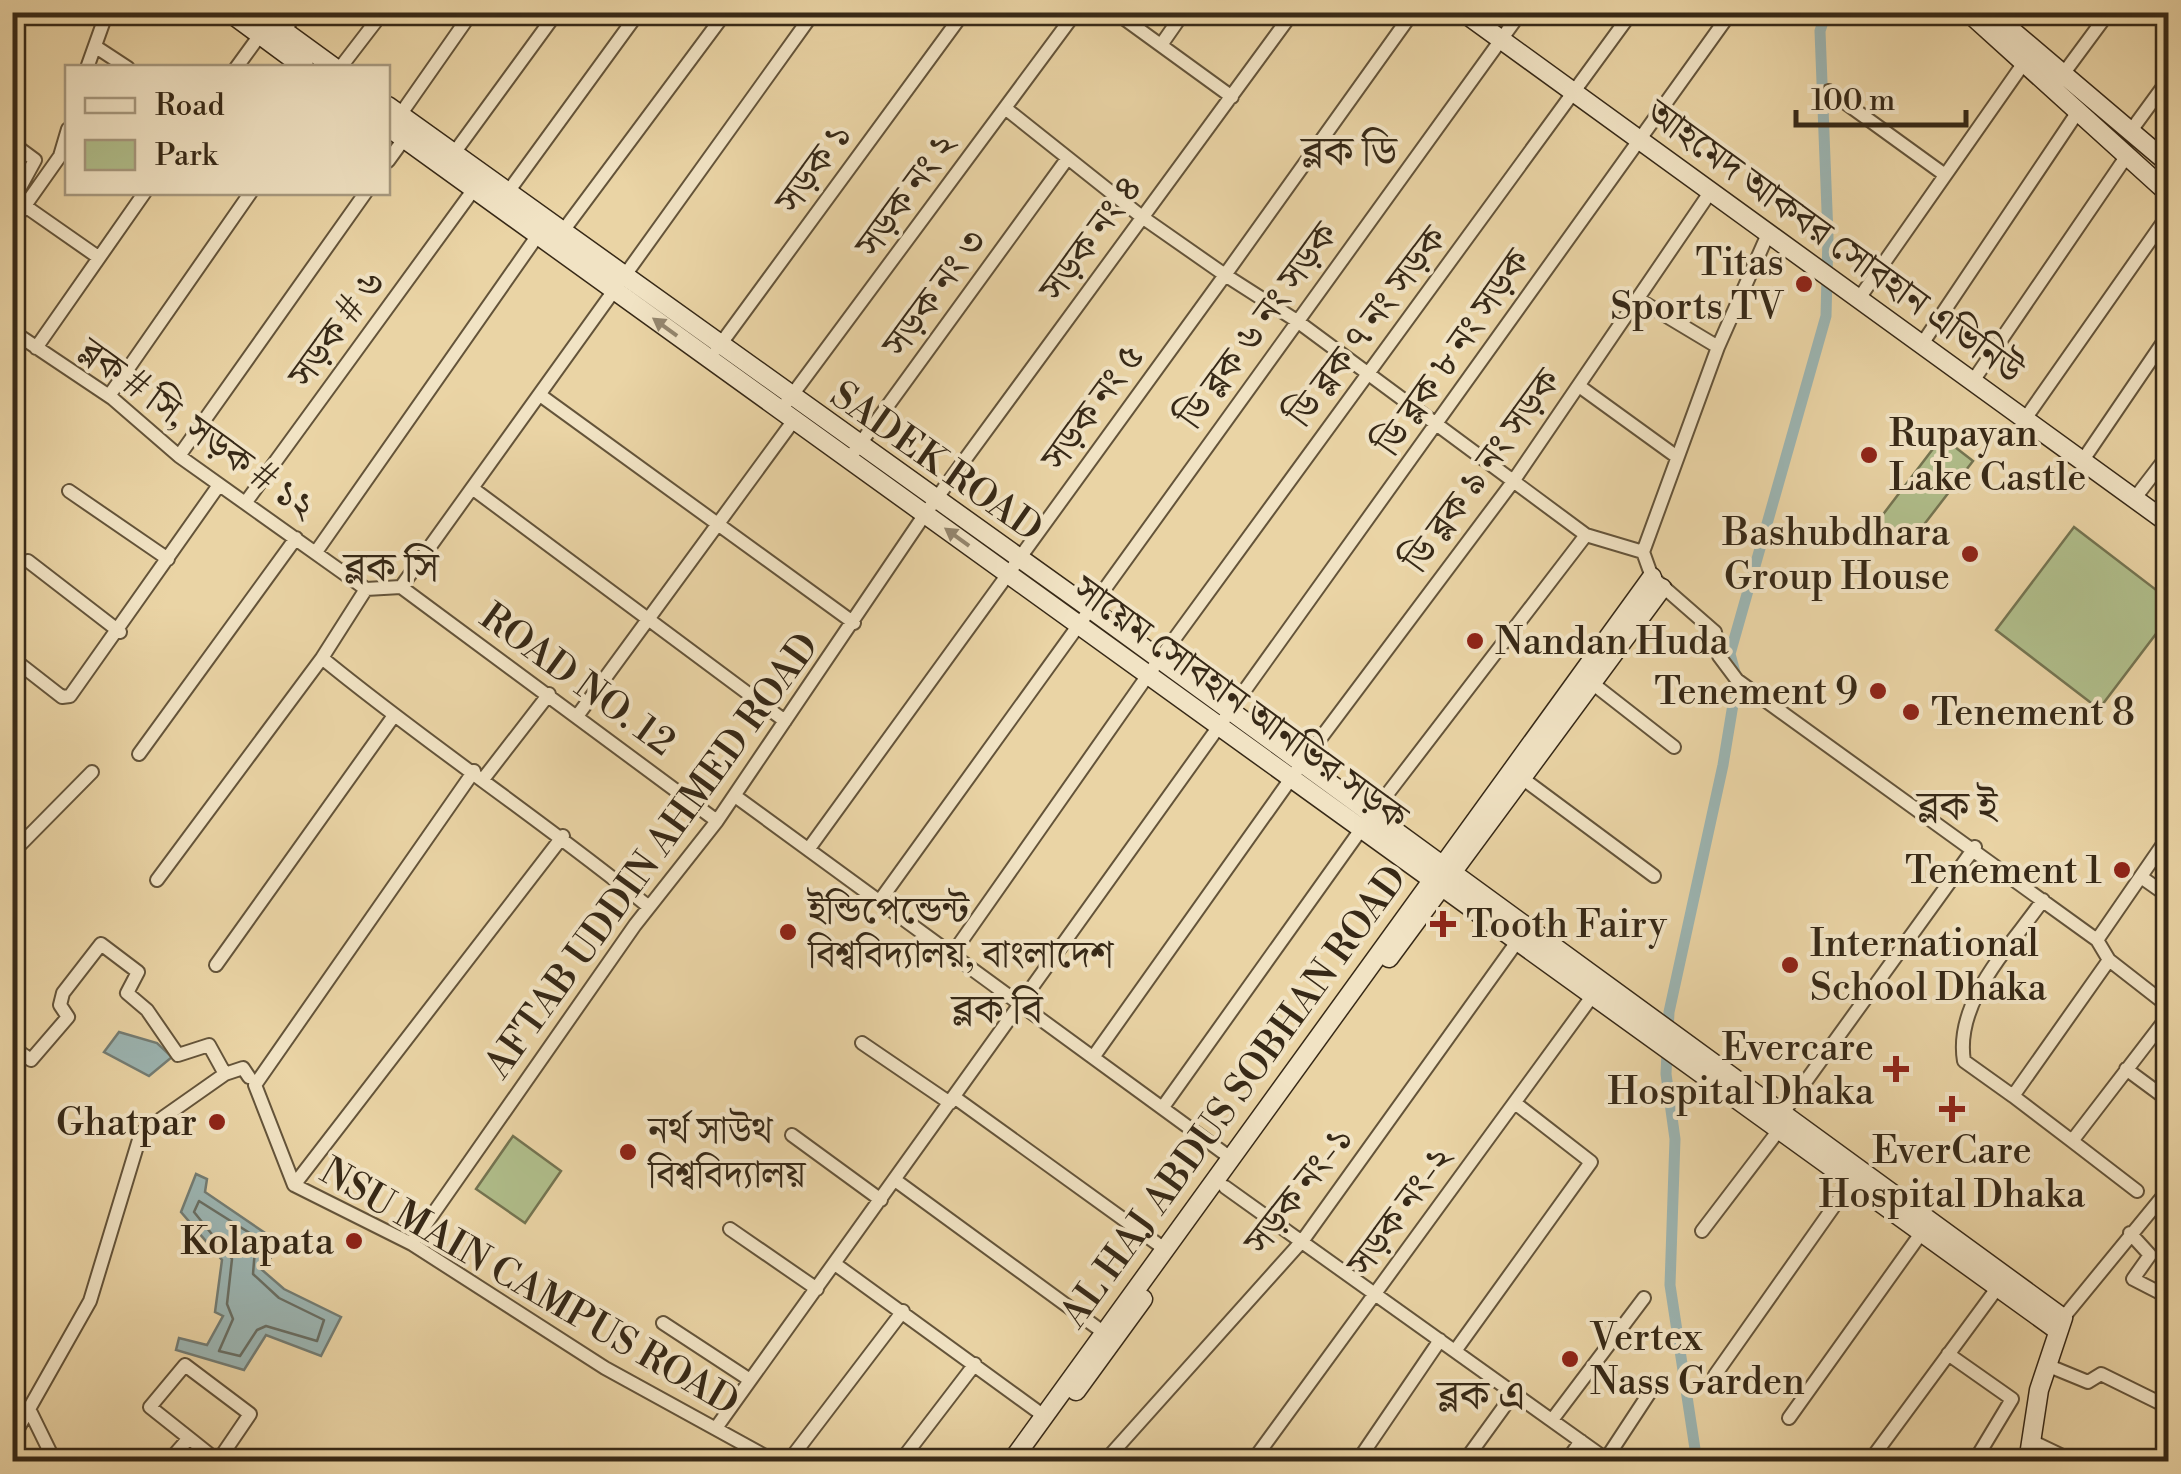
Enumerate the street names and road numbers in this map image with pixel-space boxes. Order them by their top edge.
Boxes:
street label: আহমেদ আকবর সোবহান এভিনিউ [1635,88,2033,396]
street label: সড়ক ১ [764,114,863,225]
street label: সড়ক নং ২ [844,124,968,269]
street label: সড়ক নং ৪ [1028,166,1153,313]
street label: ডি ব্লক ৬ নং সড়ক [1166,212,1350,440]
street label: ডি ব্লক ৭ নং সড়ক [1275,216,1459,438]
street label: সড়ক নং ৩ [871,219,998,368]
street label: ডি ব্লক ৮ নং সড়ক [1364,240,1542,467]
street label: সড়ক # ৬ [277,260,396,399]
street label: ব্লক # সি, সড়ক # ১২ [67,327,324,531]
street label: সড়ক নং ৫ [1030,335,1155,482]
street label: ডি ব্লক ৯ নং সড়ক [1391,359,1573,583]
street label: SADEK ROAD [821,372,1051,553]
street label: সায়েম সোবহান আনভির সড়ক [1062,565,1418,841]
street label: ROAD NO. 12 [471,594,684,767]
street label: AFTAB UDDIN AHMED ROAD [474,624,830,1088]
street label: AL HAJ ABDUS SOBHAN ROAD [1050,857,1418,1338]
street label: সড়ক নং-১ [1233,1117,1364,1266]
street label: সড়ক নং-২ [1336,1137,1464,1288]
street label: NSU MAIN CAMPUS ROAD [312,1148,747,1426]

